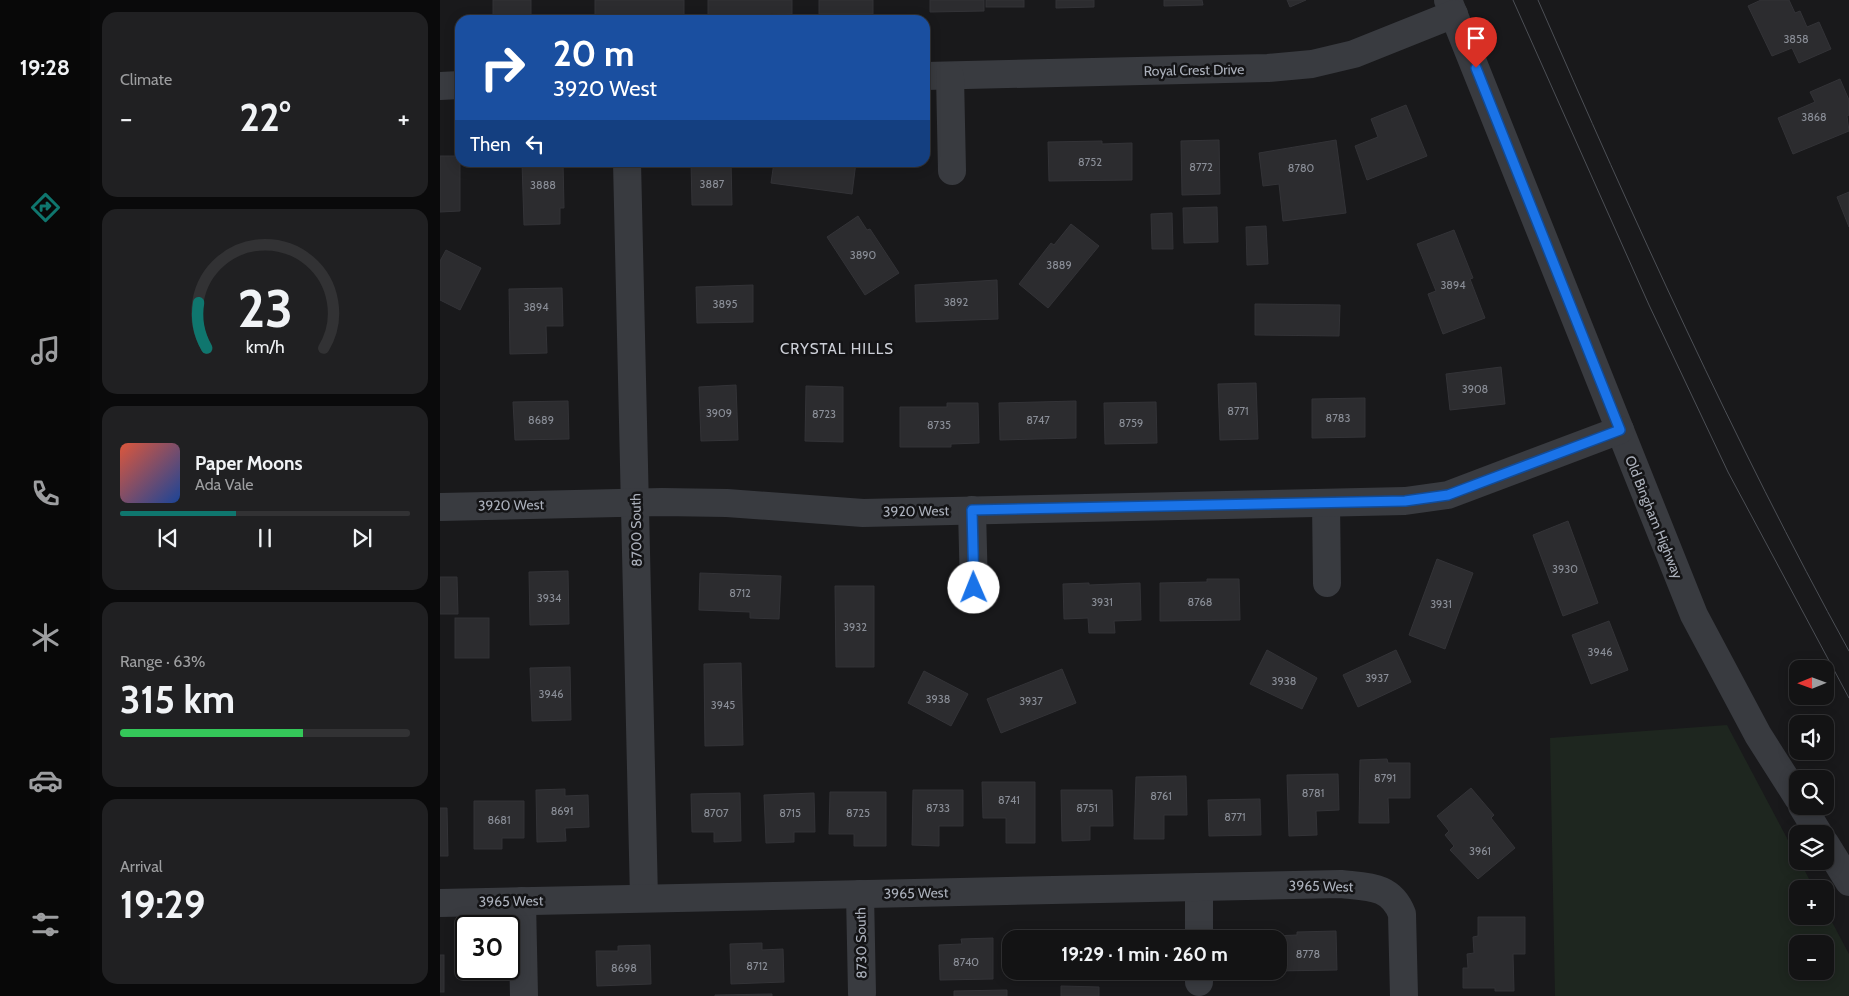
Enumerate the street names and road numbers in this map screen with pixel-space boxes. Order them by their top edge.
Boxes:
street label: Royal Crest Drive [1143,60,1245,80]
street label: Old Bingham Highway [1621,453,1687,581]
street label: 8700 South [626,493,646,567]
street label: 3920 West [478,495,545,515]
street label: 3920 West [883,501,950,521]
street label: 3965 West [1289,876,1354,896]
street label: 3965 West [884,883,949,903]
street label: 3965 West [479,891,544,911]
street label: 8730 South [851,907,871,979]

